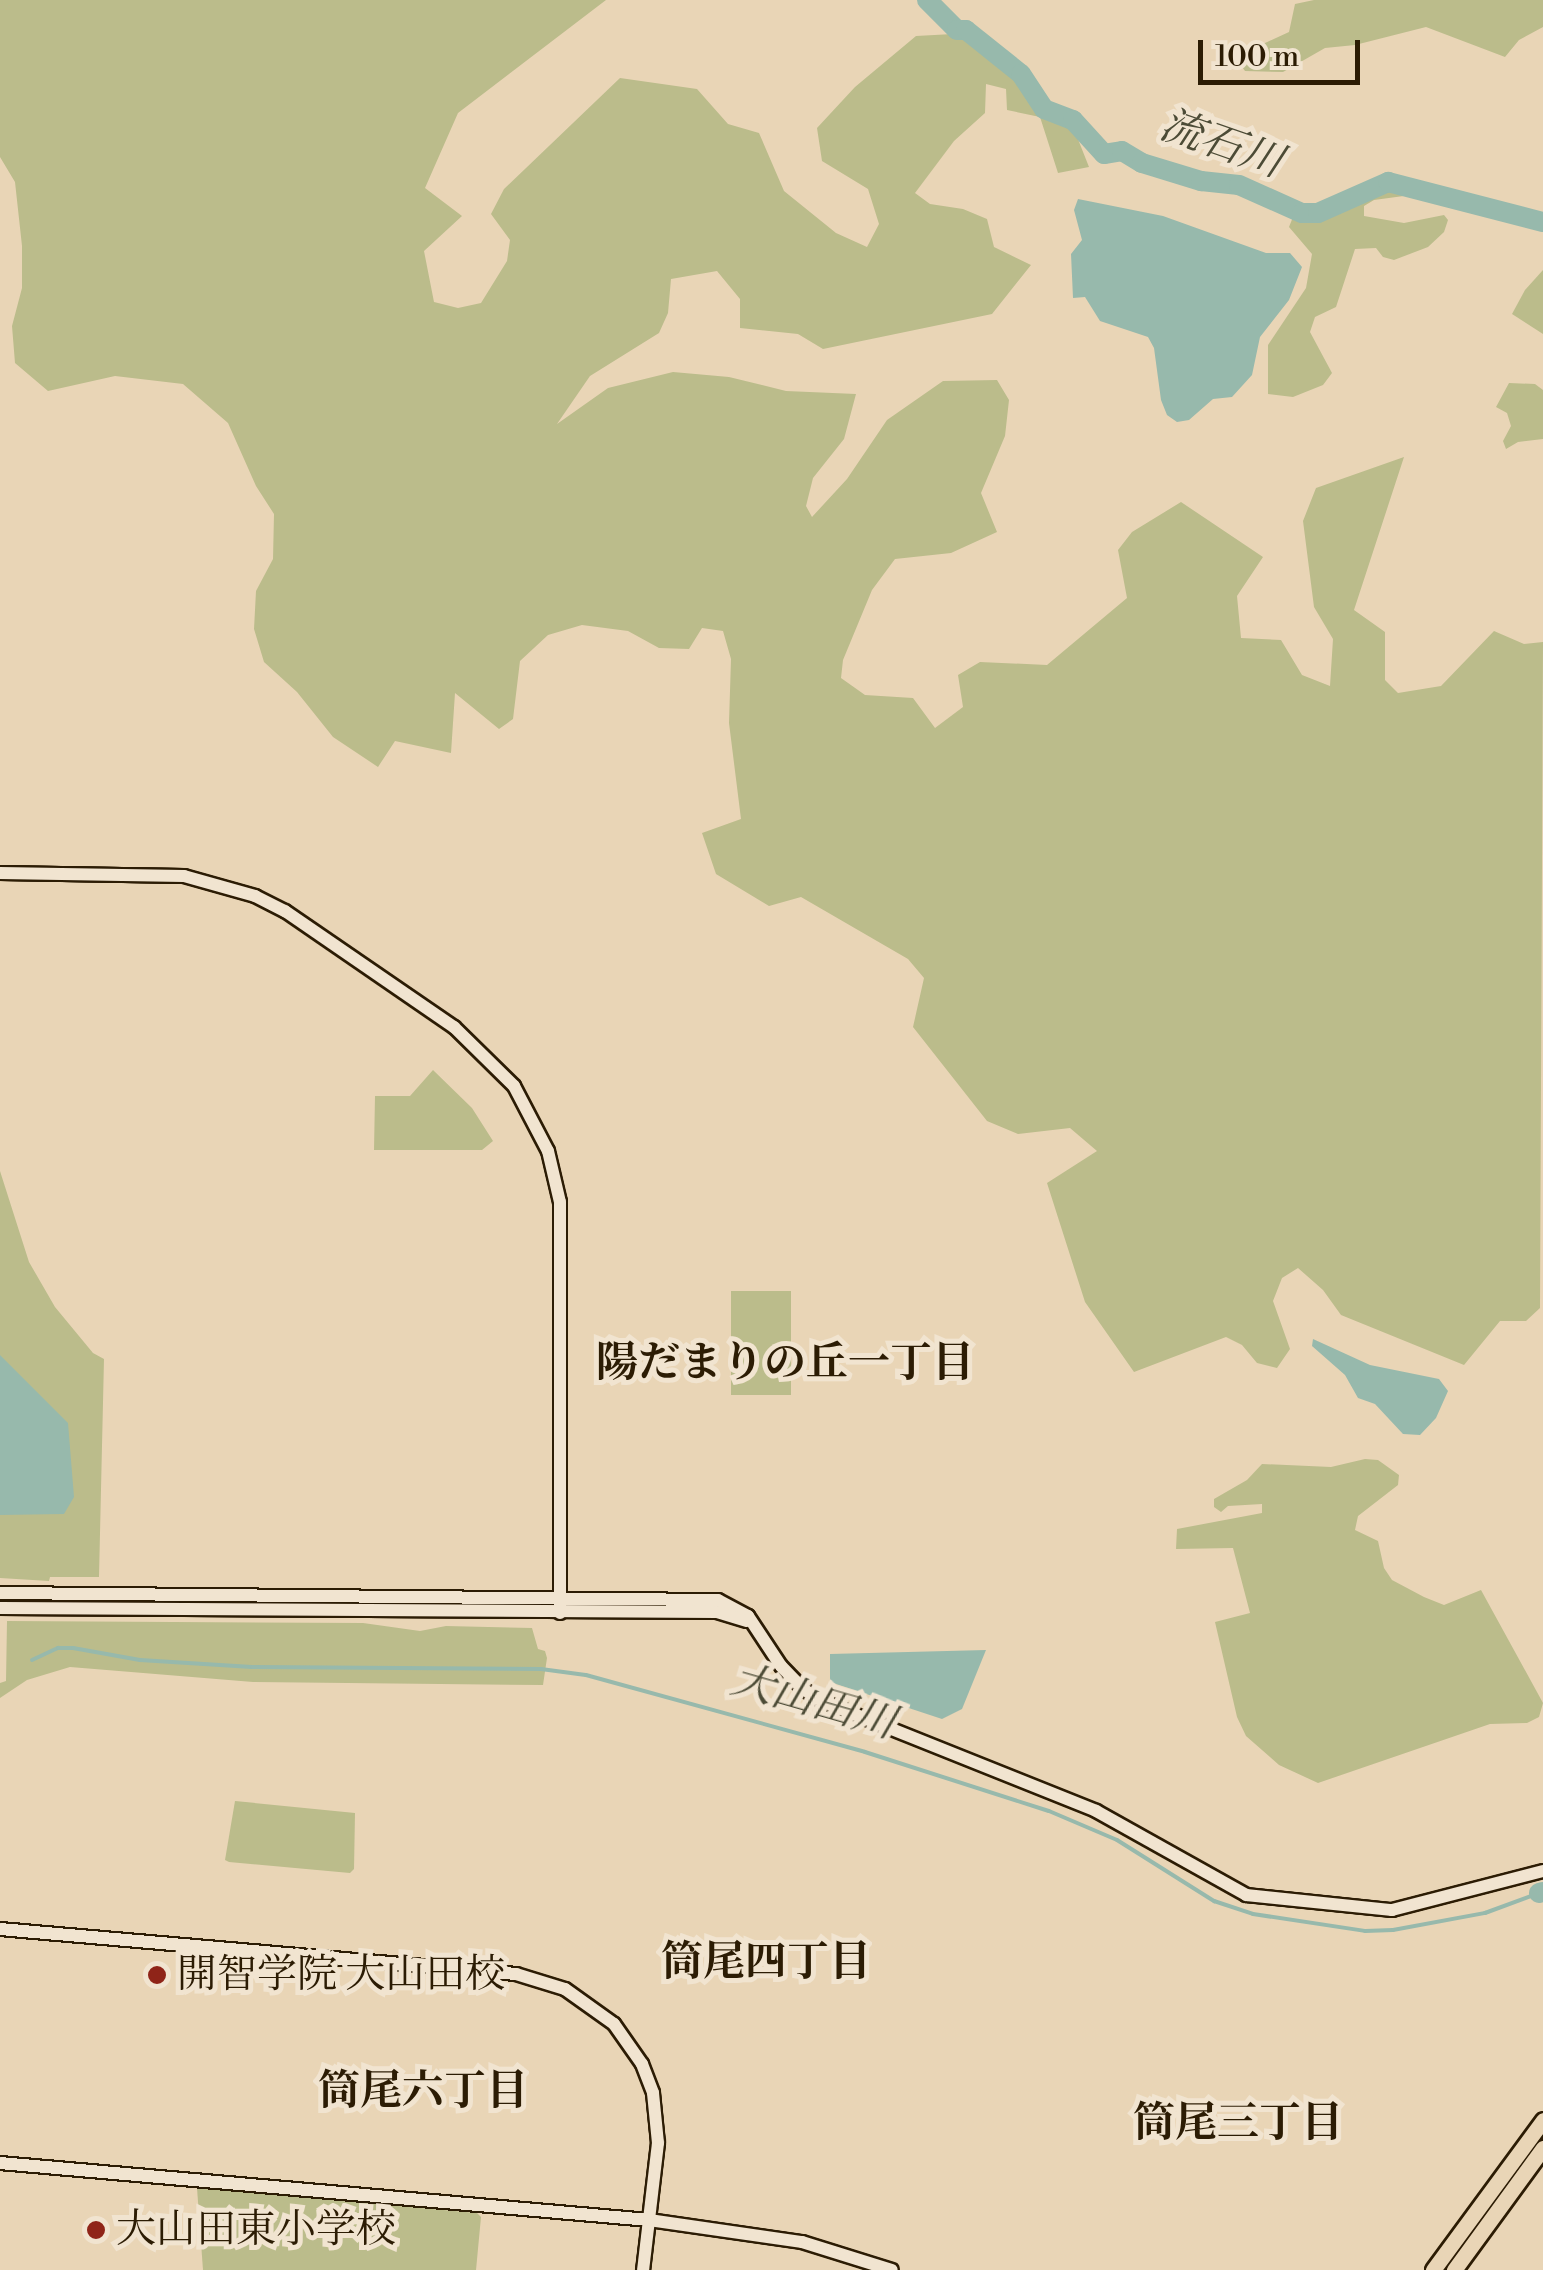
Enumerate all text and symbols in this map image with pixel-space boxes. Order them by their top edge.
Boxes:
scale bar [1203,20,1366,82]
text: 100 m [1215,38,1299,76]
water label: 流石川 [1153,101,1289,189]
district label: 陽だまりの丘一丁目 [596,1339,974,1389]
water label: 大山田川 [725,1656,901,1750]
district label: 筒尾四丁目 [661,1938,871,1988]
place label: 開智学院 大山田校 [177,1951,505,1999]
marker: 開智学院 大山田校 [146,1964,168,1986]
district label: 筒尾六丁目 [318,2067,528,2117]
district label: 筒尾三丁目 [1133,2099,1343,2149]
place label: 大山田東小学校 [116,2206,396,2254]
marker: 大山田東小学校 [85,2219,107,2241]

